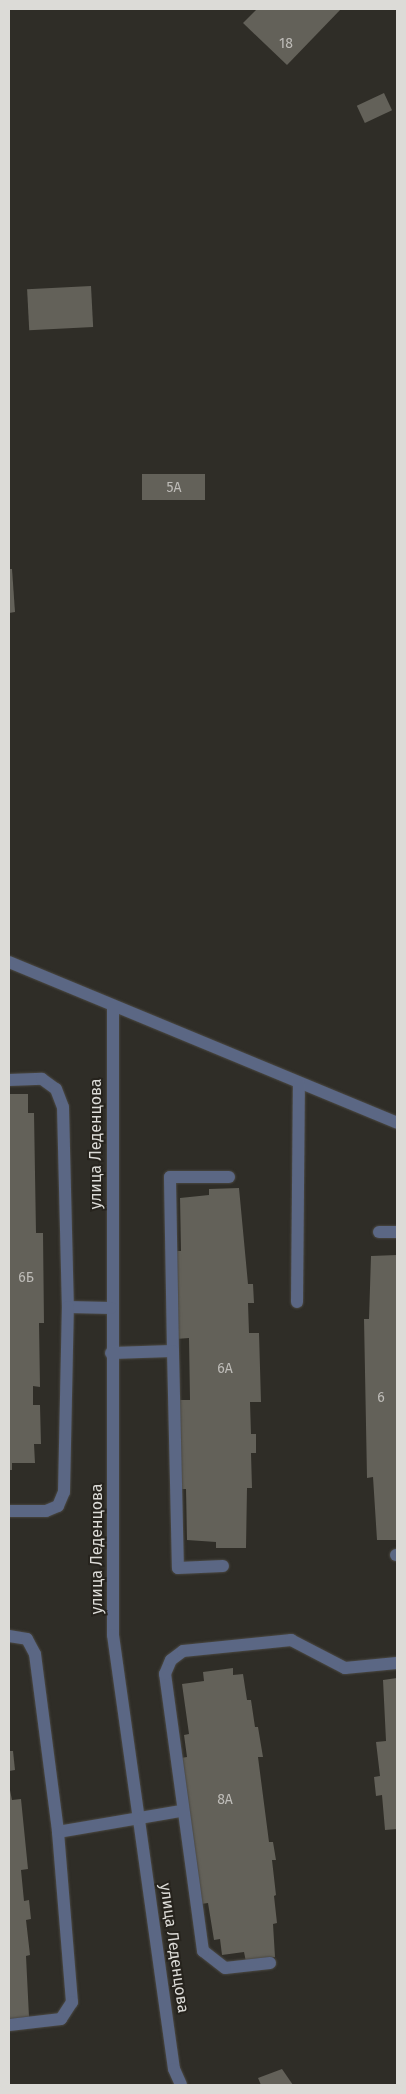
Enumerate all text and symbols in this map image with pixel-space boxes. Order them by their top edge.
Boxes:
house number: 18 [279,36,293,52]
house number: 5А [166,480,182,496]
street label: улица Леденцова [86,1078,106,1210]
house number: 6Б [18,1270,34,1286]
house number: 6А [217,1361,233,1377]
house number: 6 [377,1390,385,1406]
street label: улица Леденцова [87,1483,107,1615]
house number: 8А [217,1792,233,1808]
street label: улица Леденцова [155,1882,193,2014]

